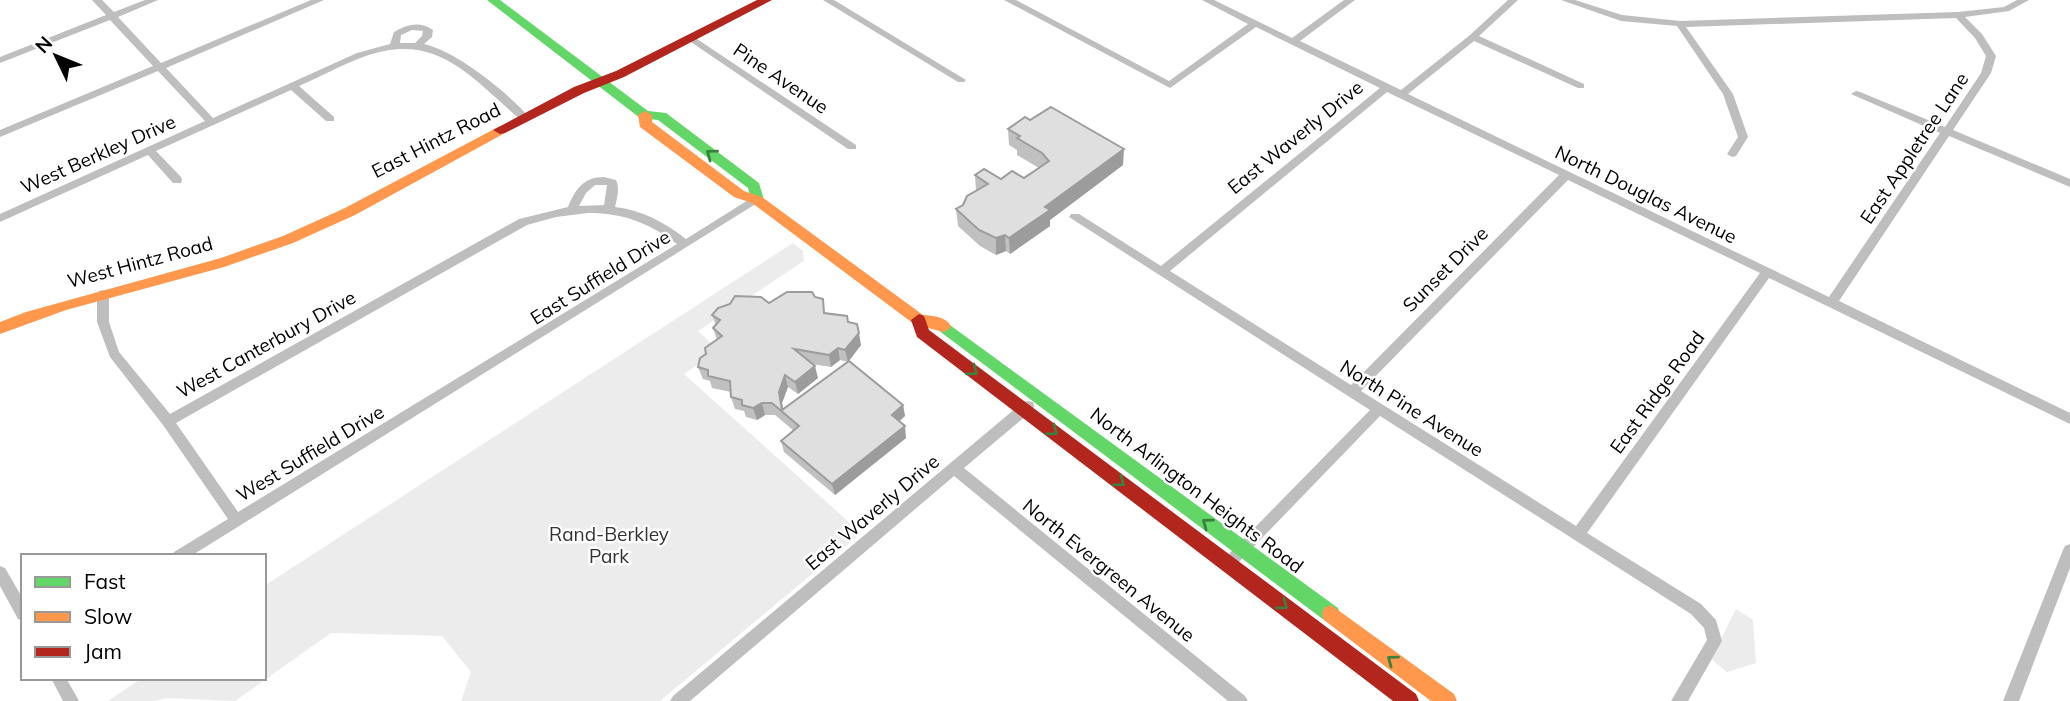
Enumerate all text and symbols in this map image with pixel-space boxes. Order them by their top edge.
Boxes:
north arrow [21,21,91,91]
text: N [30,31,57,58]
street label: Pine Avenue [729,37,833,119]
street label: East Appletree Lane [1854,68,1974,228]
street label: East Waverly Drive [1222,75,1368,199]
street label: East Hintz Road [367,97,505,183]
street label: West Berkley Drive [17,109,179,199]
street label: North Douglas Avenue [1551,140,1741,248]
one-way arrow [706,149,718,162]
street label: Sunset Drive [1397,221,1493,317]
street label: East Suffield Drive [526,224,674,330]
street label: West Hintz Road [65,231,215,293]
street label: West Canterbury Drive [172,285,360,403]
street label: East Ridge Road [1604,326,1710,458]
street label: North Pine Avenue [1336,354,1488,462]
one-way arrow [965,363,978,376]
street label: West Suffield Drive [232,399,388,507]
street label: North Arlington Heights Road [1086,402,1308,578]
one-way arrow [1045,423,1058,435]
street label: East Waverly Drive [800,449,944,575]
one-way arrow [1112,474,1125,486]
street label: North Evergreen Avenue [1018,493,1200,647]
one-way arrow [1202,519,1214,531]
park label: Rand-Berkley Park [549,522,669,568]
legend [21,554,266,680]
text: Fast [84,568,126,594]
one-way arrow [1275,597,1287,610]
text: Slow [84,603,132,629]
text: Jam [84,638,122,664]
one-way arrow [1387,656,1400,669]

